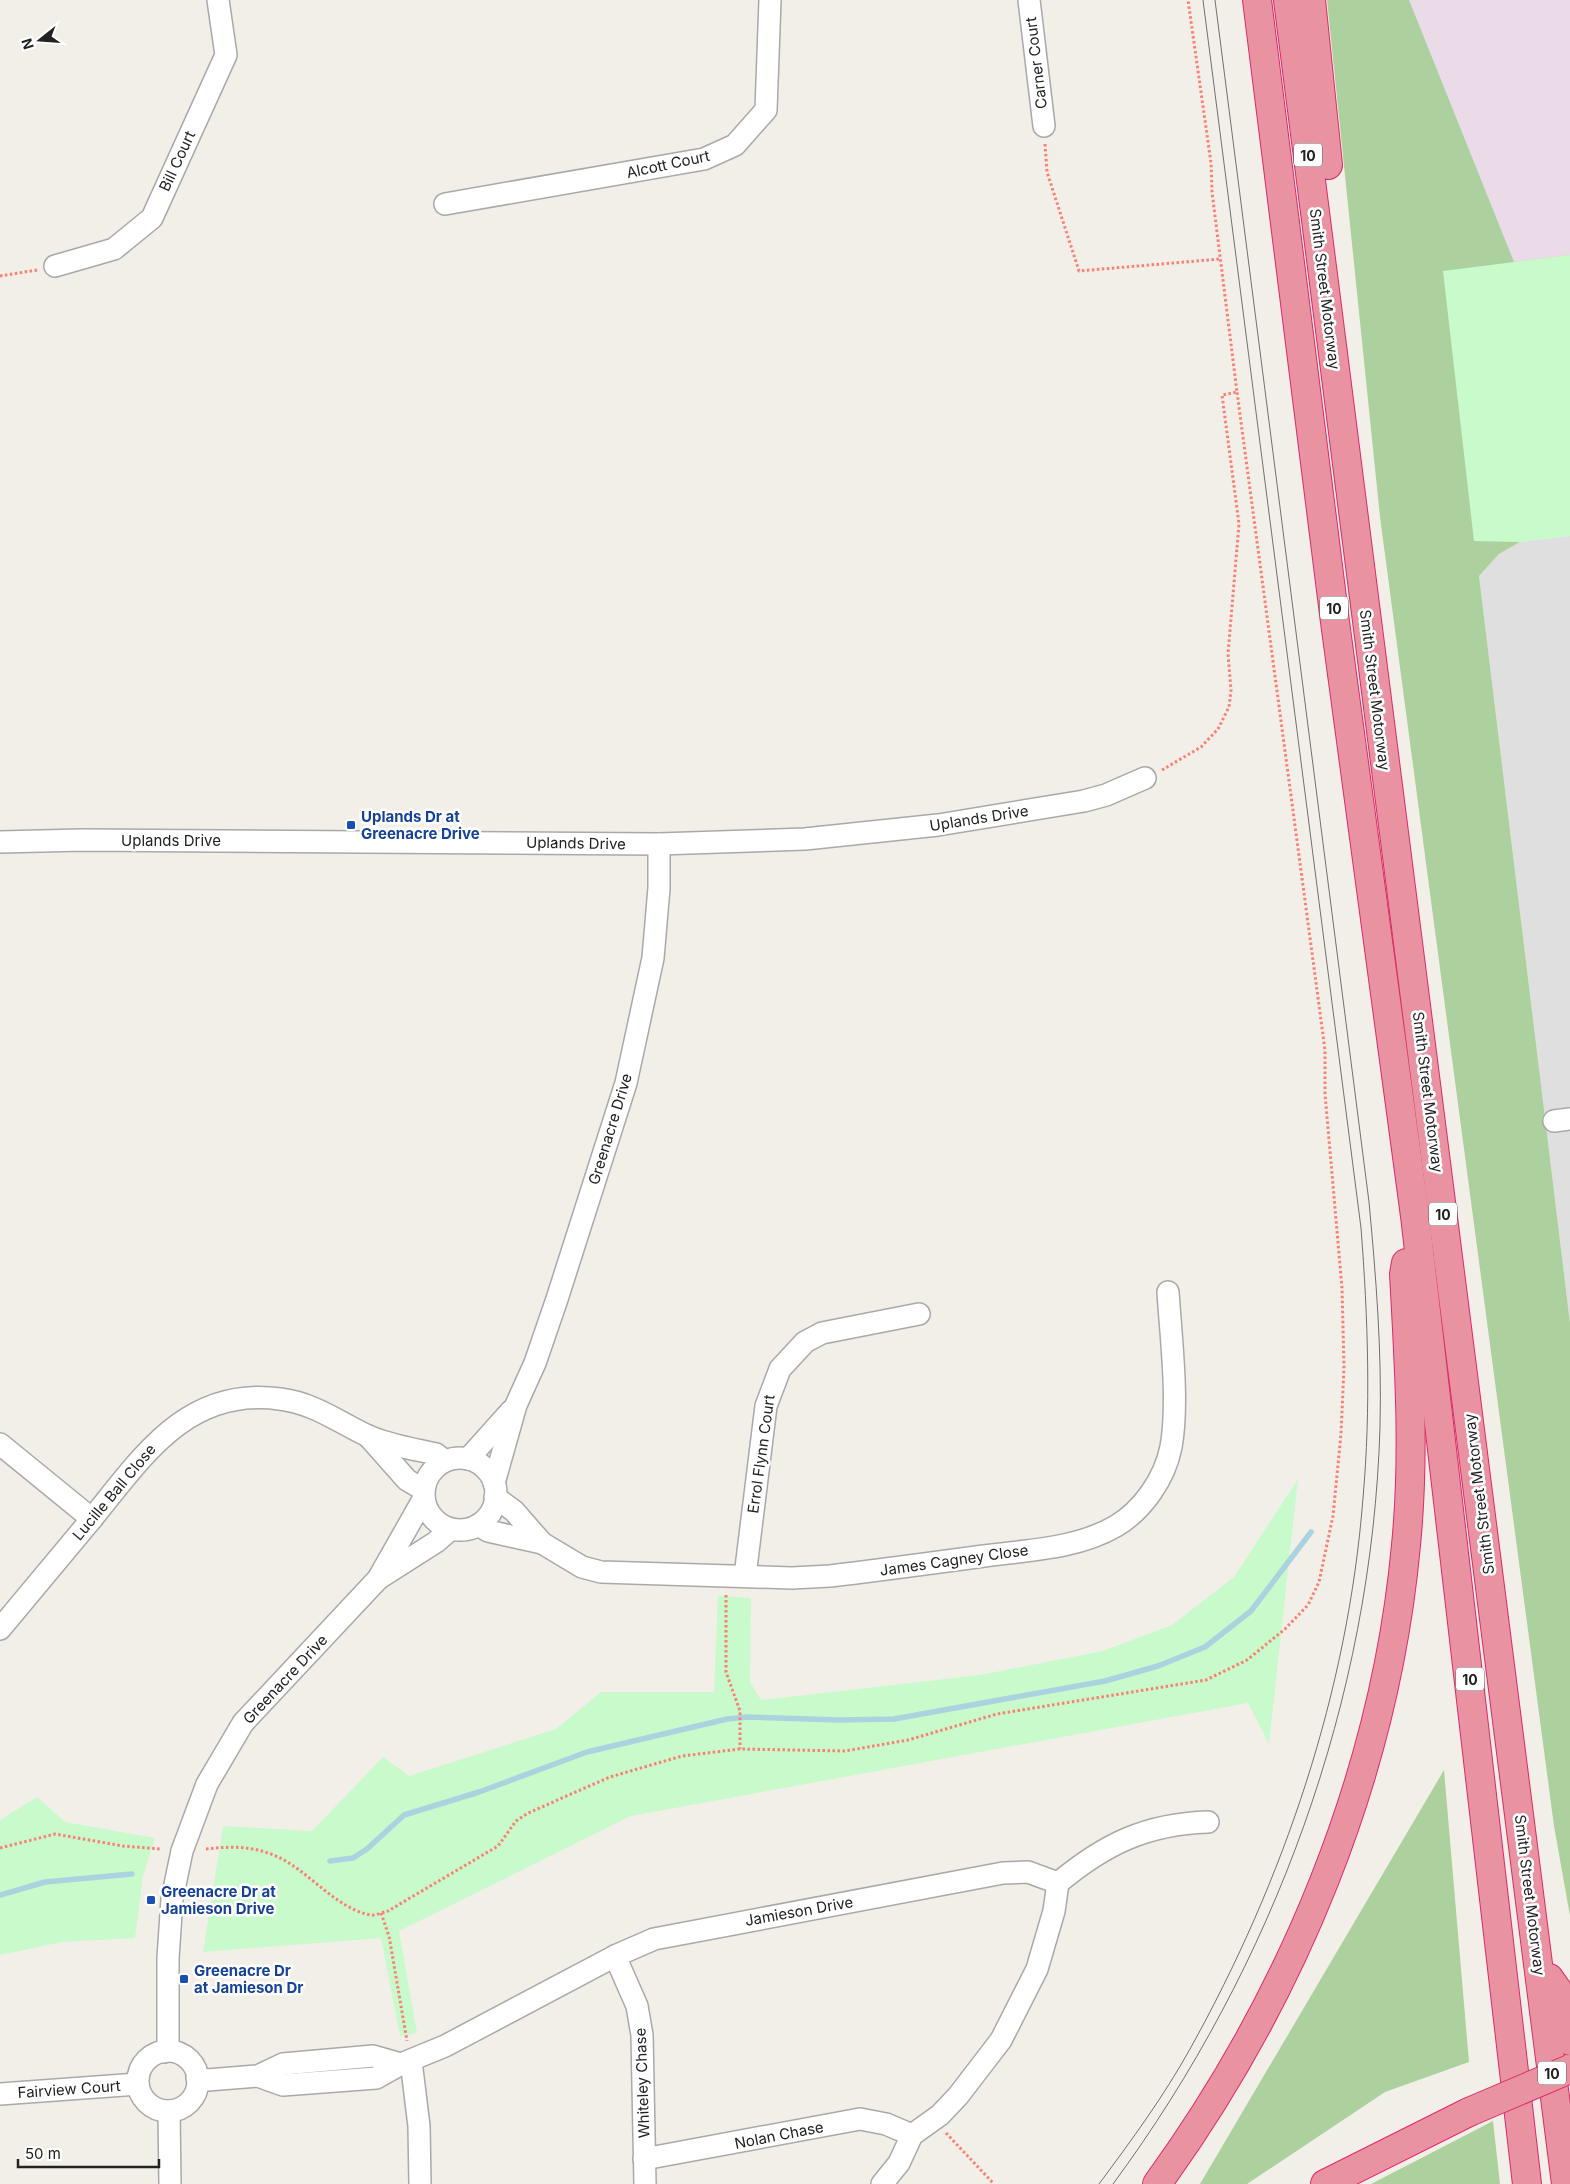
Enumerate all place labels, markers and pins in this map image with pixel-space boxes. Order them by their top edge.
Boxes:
place label: Uplands Dr at Greenacre Drive [361,807,480,843]
marker: Uplands Dr at Greenacre Drive [345,819,357,831]
place label: Greenacre Dr at Jamieson Drive [161,1882,276,1918]
marker: Greenacre Dr at Jamieson Drive [145,1894,157,1906]
place label: Greenacre Dr at Jamieson Dr [194,1961,303,1997]
marker: Greenacre Dr at Jamieson Dr [178,1973,190,1985]

